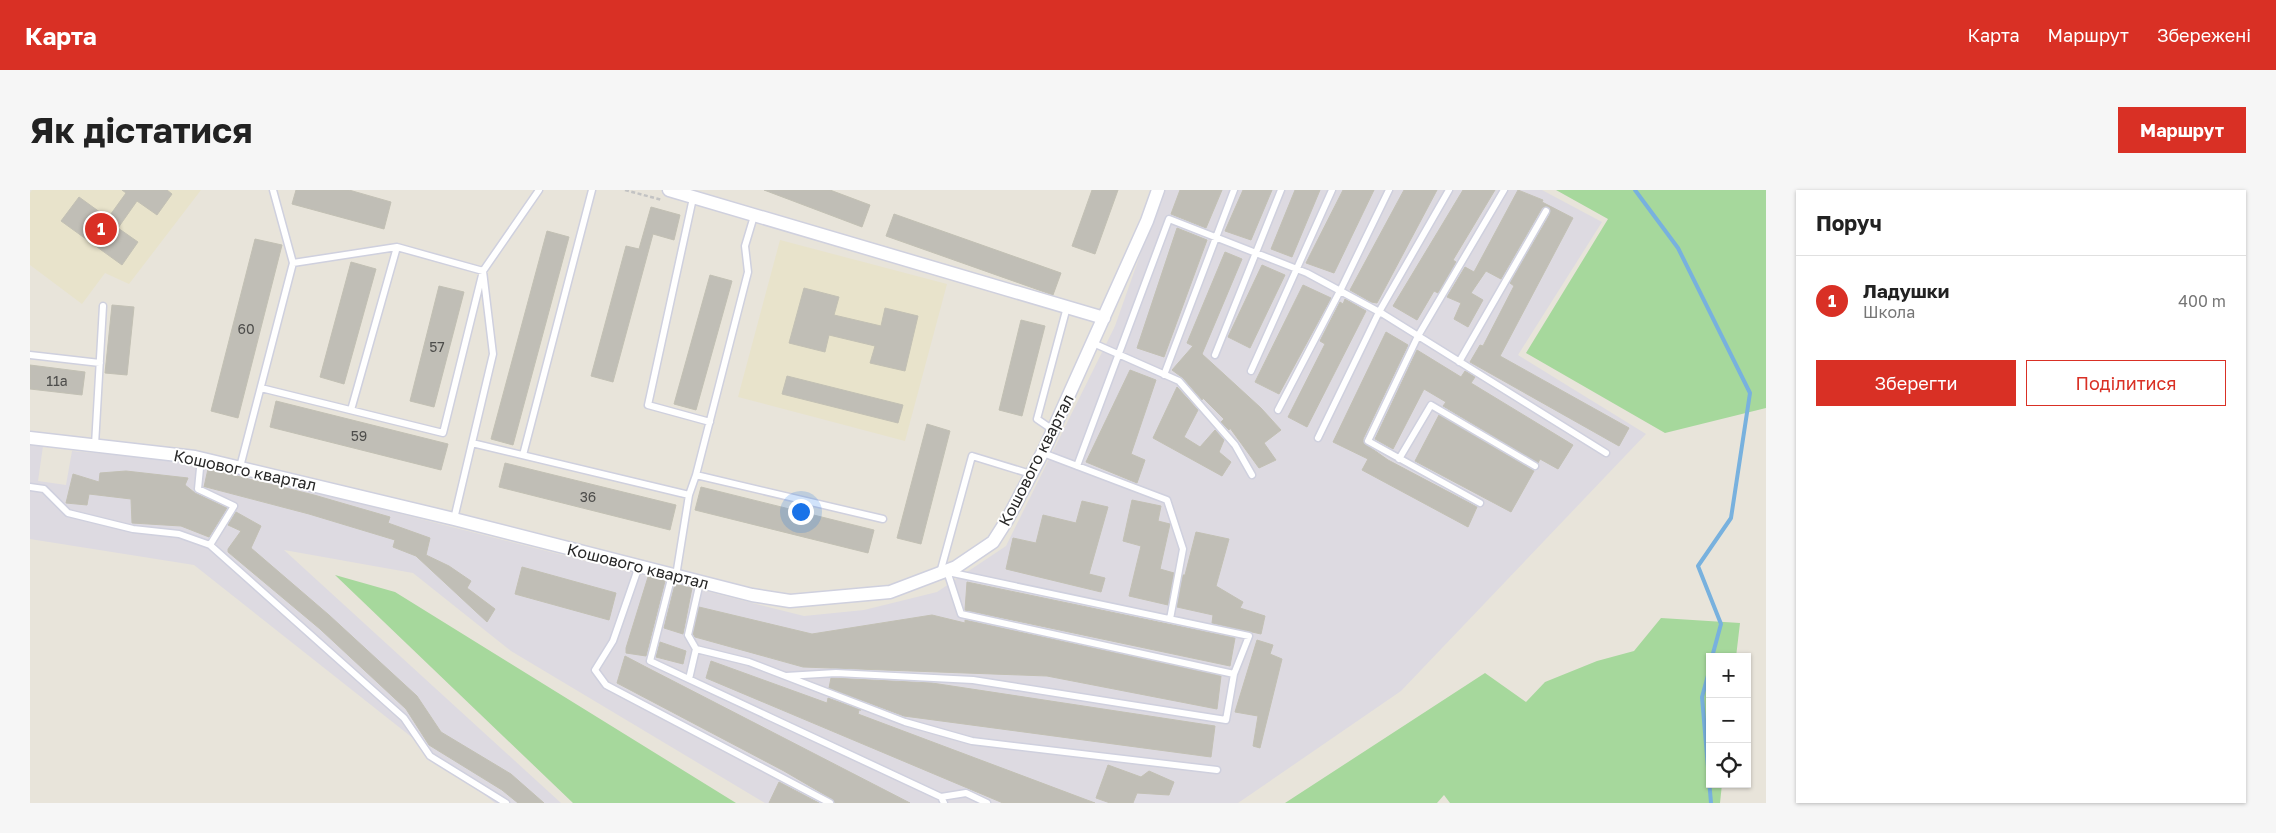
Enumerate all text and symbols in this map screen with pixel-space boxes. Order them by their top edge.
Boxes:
text: Карта [25,21,97,50]
text: Карта [1967,24,2020,46]
text: Маршрут [2048,24,2129,46]
text: Збережені [2157,24,2251,46]
button: Маршрут [2118,107,2246,153]
text: Як дістатися [30,109,253,151]
pin: 1 [85,210,117,248]
text: Поруч [1816,210,1882,236]
text: Ладушки [1863,279,1949,302]
text: 1 [1828,291,1836,311]
text: 400 m [2178,291,2226,311]
text: Школа [1863,302,1915,322]
house number: 60 [237,320,255,337]
house number: 57 [429,338,445,355]
button: Зберегти [1816,360,2016,406]
button: Поділитися [2026,360,2226,406]
house number: 11а [46,372,68,389]
street label: Кошового квартал [994,391,1078,529]
house number: 59 [351,427,367,444]
street label: Кошового квартал [172,445,318,495]
house number: 36 [580,488,596,505]
your location [788,499,814,525]
street label: Кошового квартал [565,539,711,593]
map controls [1706,653,1751,788]
button: + [1706,653,1751,698]
button: − [1706,698,1751,743]
button: locate [1706,743,1751,788]

